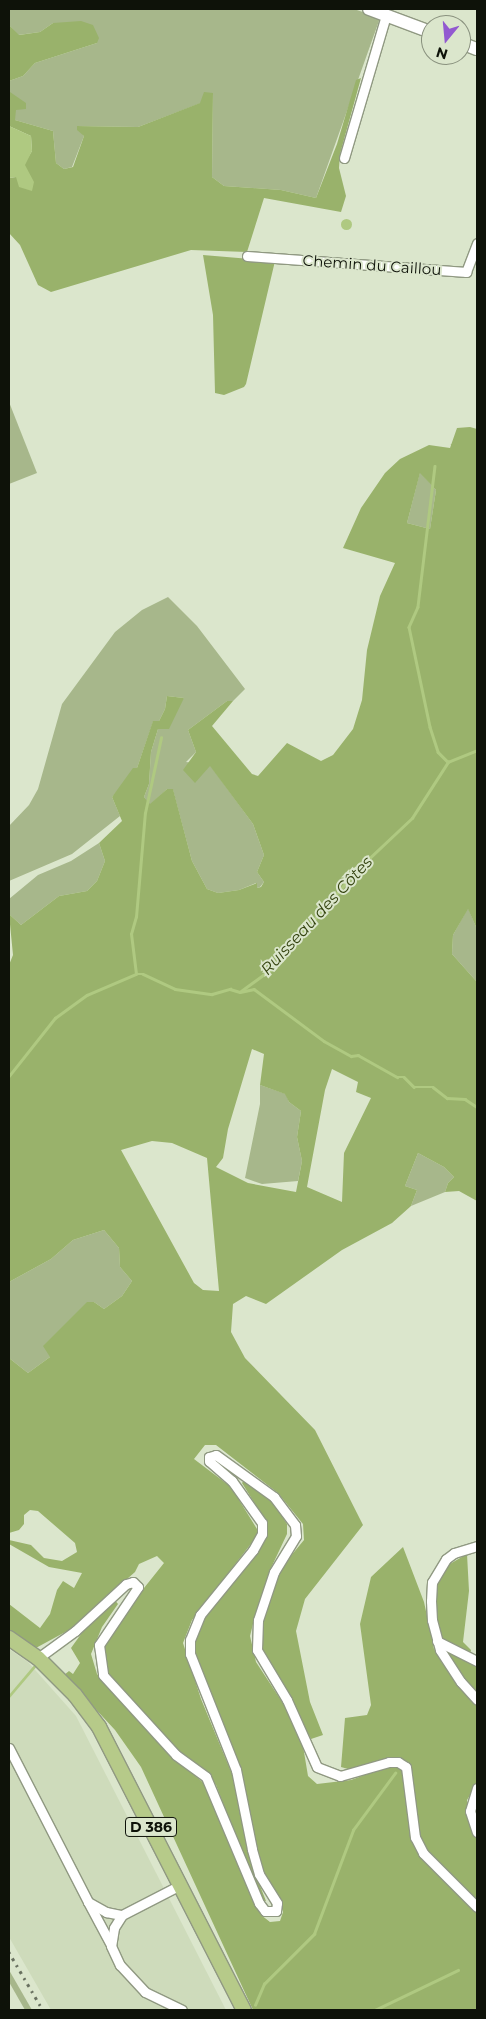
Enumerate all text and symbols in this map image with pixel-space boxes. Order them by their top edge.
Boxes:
north arrow [421,15,471,65]
text: N [434,43,450,64]
street label: Chemin du Caillou [302,251,442,279]
water label: Ruisseau des Côtes [257,853,377,979]
road number: D 386 [125,1815,177,1838]

